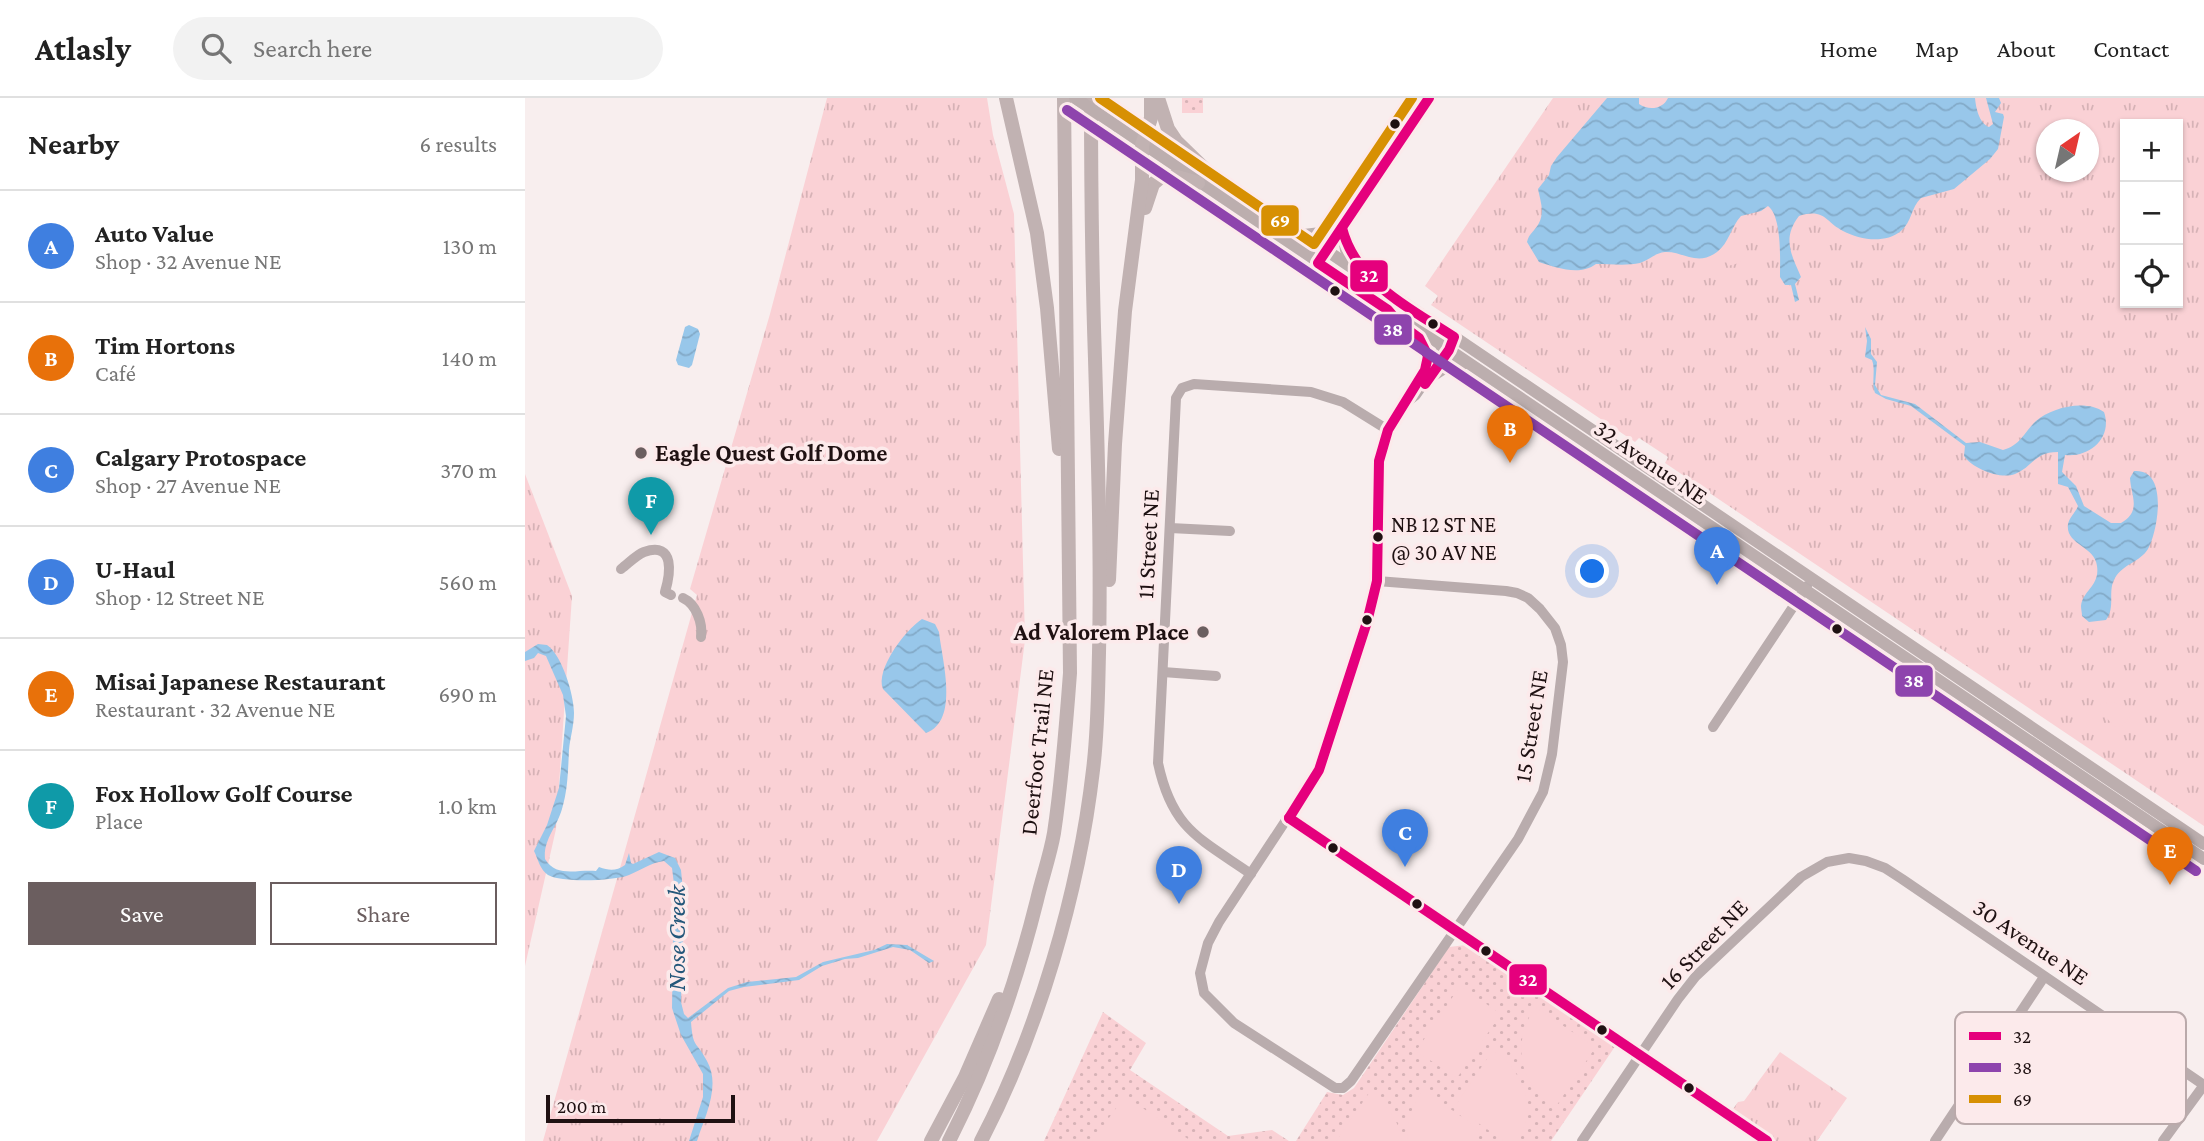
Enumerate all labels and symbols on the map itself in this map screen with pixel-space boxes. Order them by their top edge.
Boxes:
unlabelled marker [1388,117,1402,131]
north arrow [2036,119,2099,182]
line badge: 69 [1260,204,1300,237]
text: 69 [1270,210,1290,231]
line badge: 32 [1349,259,1389,293]
text: 32 [1360,265,1379,286]
unlabelled marker [1328,284,1342,298]
line badge: 38 [1373,313,1413,346]
unlabelled marker [1426,317,1440,331]
text: 38 [1383,319,1403,340]
pin: B [1487,405,1533,463]
street label: 32 Avenue NE [1589,414,1713,509]
place label: Eagle Quest Golf Dome [655,439,887,466]
marker: Eagle Quest Golf Dome [633,445,649,461]
pin: F [628,477,674,535]
street label: 11 Street NE [1131,488,1164,600]
place label: NB 12 ST NE @ 30 AV NE [1391,512,1497,565]
pin: A [1694,527,1740,585]
marker: NB 12 ST NE @ 30 AV NE [1371,530,1385,544]
your location [1575,554,1609,588]
unlabelled marker [1360,613,1374,627]
place label: Ad Valorem Place [1013,618,1189,645]
unlabelled marker [1830,622,1844,636]
marker: Ad Valorem Place [1195,624,1211,640]
line badge: 38 [1894,664,1934,698]
street label: Deerfoot Trail NE [1014,667,1059,836]
street label: 15 Street NE [1508,668,1553,784]
text: 38 [1904,670,1924,691]
pin: C [1382,809,1428,867]
pin: E [2147,827,2193,885]
unlabelled marker [1326,841,1340,855]
pin: D [1156,846,1202,904]
water label: Nose Creek [662,883,691,991]
street label: 16 Street NE [1654,893,1753,994]
street label: 30 Avenue NE [1968,893,2094,990]
unlabelled marker [1410,897,1424,911]
unlabelled marker [1479,944,1493,958]
line badge: 32 [1508,963,1548,996]
text: 32 [1519,969,1538,990]
legend [1955,1012,2186,1124]
unlabelled marker [1595,1023,1609,1037]
text: 32 [2013,1026,2031,1047]
text: 38 [2013,1057,2032,1078]
unlabelled marker [1682,1081,1696,1095]
text: 69 [2013,1089,2032,1110]
scale bar [546,1092,735,1124]

